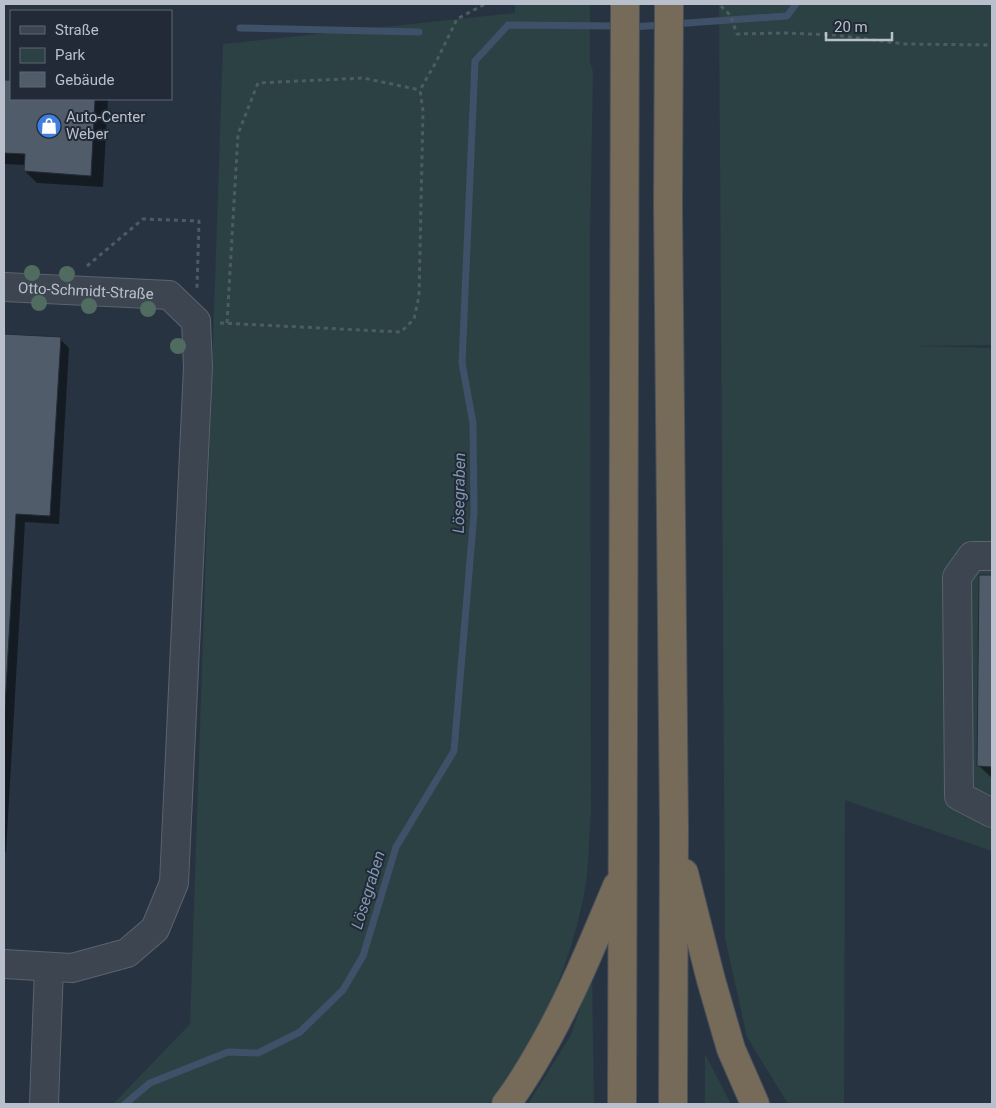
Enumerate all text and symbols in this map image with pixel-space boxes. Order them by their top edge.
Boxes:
legend [10,10,172,100]
scale bar [826,10,892,42]
text: 20 m [834,18,868,36]
text: Straße [55,21,99,39]
text: Park [55,46,86,64]
text: Gebäude [55,71,114,89]
place label: Auto-Center Weber [66,108,145,143]
shop icon: Auto-Center Weber [36,113,62,139]
street label: Otto-Schmidt-Straße [18,279,154,303]
water label: Lösegraben [449,452,469,534]
water label: Lösegraben [347,848,389,932]

